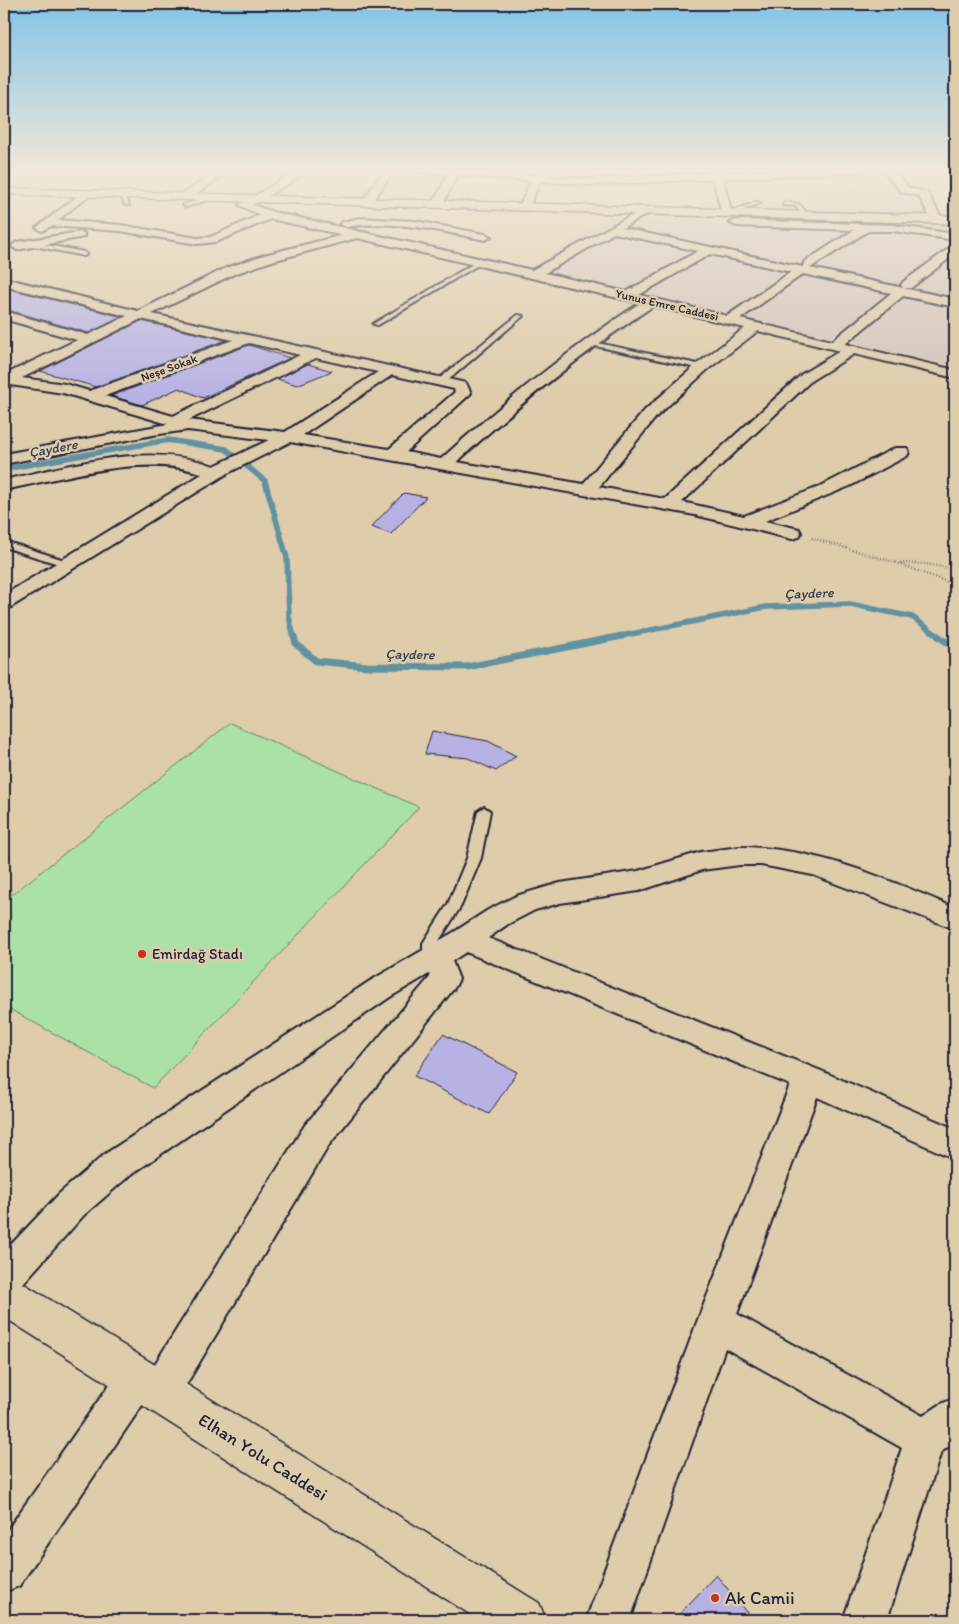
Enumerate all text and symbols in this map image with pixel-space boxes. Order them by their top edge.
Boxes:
street label: Yunus Emre Caddesi [614,286,720,324]
street label: Neşe Sokak [139,351,199,385]
water label: Çaydere [27,436,80,461]
water label: Çaydere [784,584,835,603]
water label: Çaydere [385,646,436,663]
place label: Emirdağ Stadı [152,945,243,963]
marker: Emirdağ Stadı [136,948,148,960]
street label: Elhan Yolu Caddesi [194,1408,332,1506]
place label: Ak Camii [725,1587,795,1609]
marker: Ak Camii [709,1592,721,1604]

